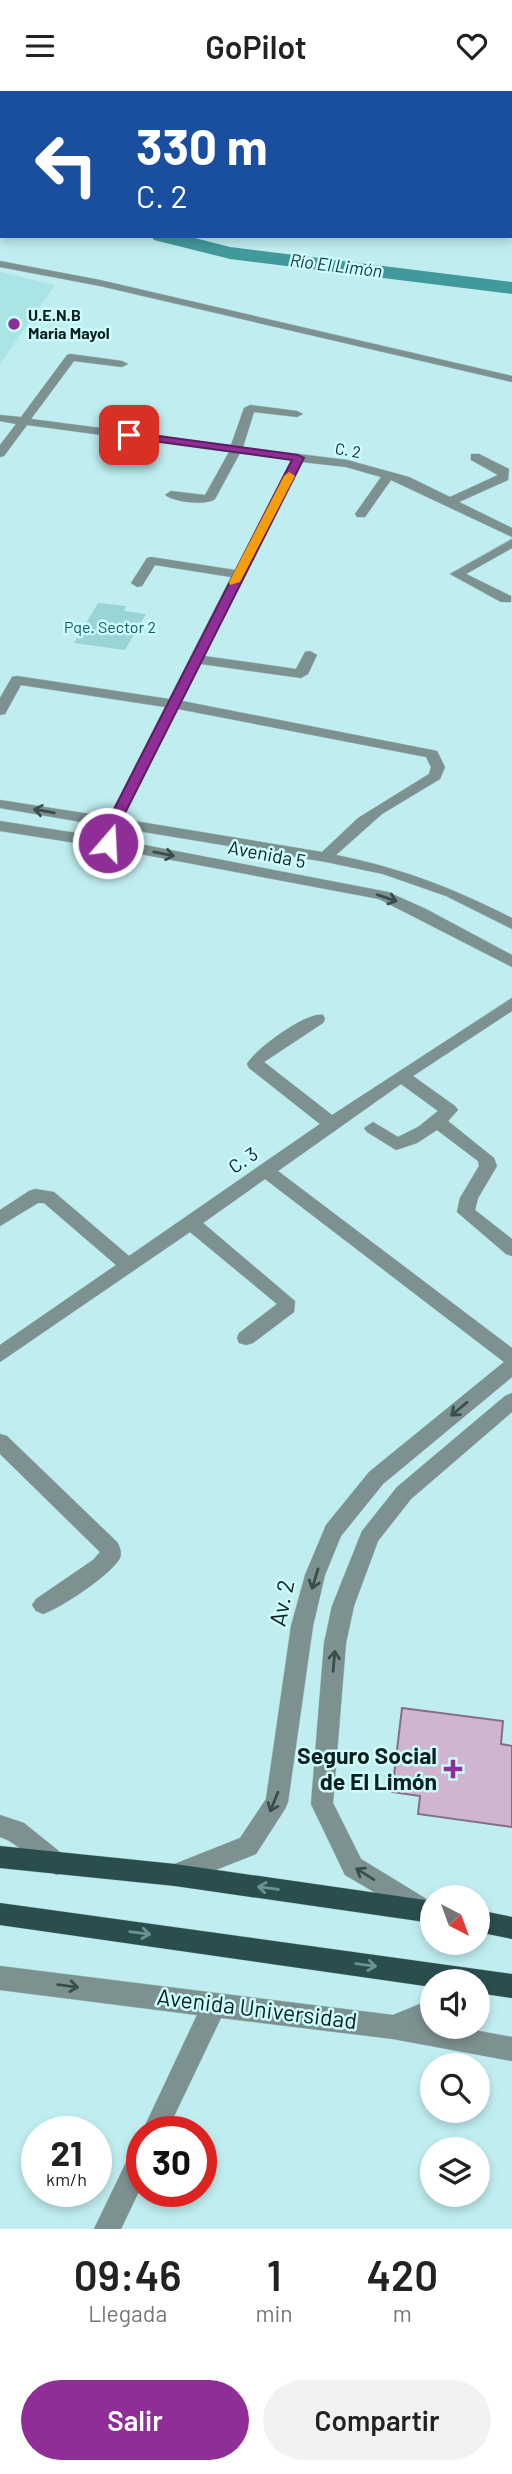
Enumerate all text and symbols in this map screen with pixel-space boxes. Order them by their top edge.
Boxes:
icon: menu [21,27,59,65]
text: GoPilot [205,27,307,65]
icon: heart [453,27,491,65]
text: 330 m [136,116,268,175]
icon: left [21,119,112,210]
text: C. 2 [136,176,188,214]
water label: Río El Limón [289,248,384,282]
place label: U.E.N.B Maria Mayol [28,305,110,342]
marker: U.E.N.B Maria Mayol [6,316,22,332]
pin [99,405,159,465]
icon: arrive [110,416,148,454]
street label: C. 2 [334,438,362,461]
park label: Pqe. Sector 2 [64,617,156,636]
one-way arrow [33,804,56,817]
position arrow [71,806,145,880]
street label: Avenida 5 [226,835,308,872]
one-way arrow [152,848,175,861]
one-way arrow [375,893,397,905]
street label: C. 3 [224,1141,262,1178]
one-way arrow [451,1401,469,1417]
one-way arrow [307,1568,320,1590]
street label: Av. 2 [262,1577,300,1628]
one-way arrow [328,1650,341,1673]
place label: Seguro Social de El Limón [297,1741,437,1795]
marker: Seguro Social de El Limón [443,1759,463,1779]
one-way arrow [267,1791,280,1812]
one-way arrow [356,1867,376,1881]
one-way arrow [257,1881,280,1894]
north arrow [420,1885,490,1955]
map controls [420,1885,490,2207]
one-way arrow [129,1927,151,1940]
one-way arrow [354,1959,377,1972]
button: sound [420,1969,490,2039]
one-way arrow [56,1980,79,1993]
street label: Avenida Universidad [155,1982,359,2034]
button: search [420,2053,490,2123]
speed limit sign: 30 [126,2116,217,2207]
text: 21 [51,2131,82,2173]
button: layers [420,2137,490,2207]
text: km/h [46,2168,87,2190]
text: 09:46 [74,2249,182,2299]
text: 1 [267,2249,281,2299]
text: 420 [367,2249,438,2299]
text: Llegada [88,2299,167,2327]
text: min [255,2299,293,2327]
text: m [393,2299,412,2327]
button: Salir [21,2380,249,2460]
button: Compartir [263,2380,491,2460]

